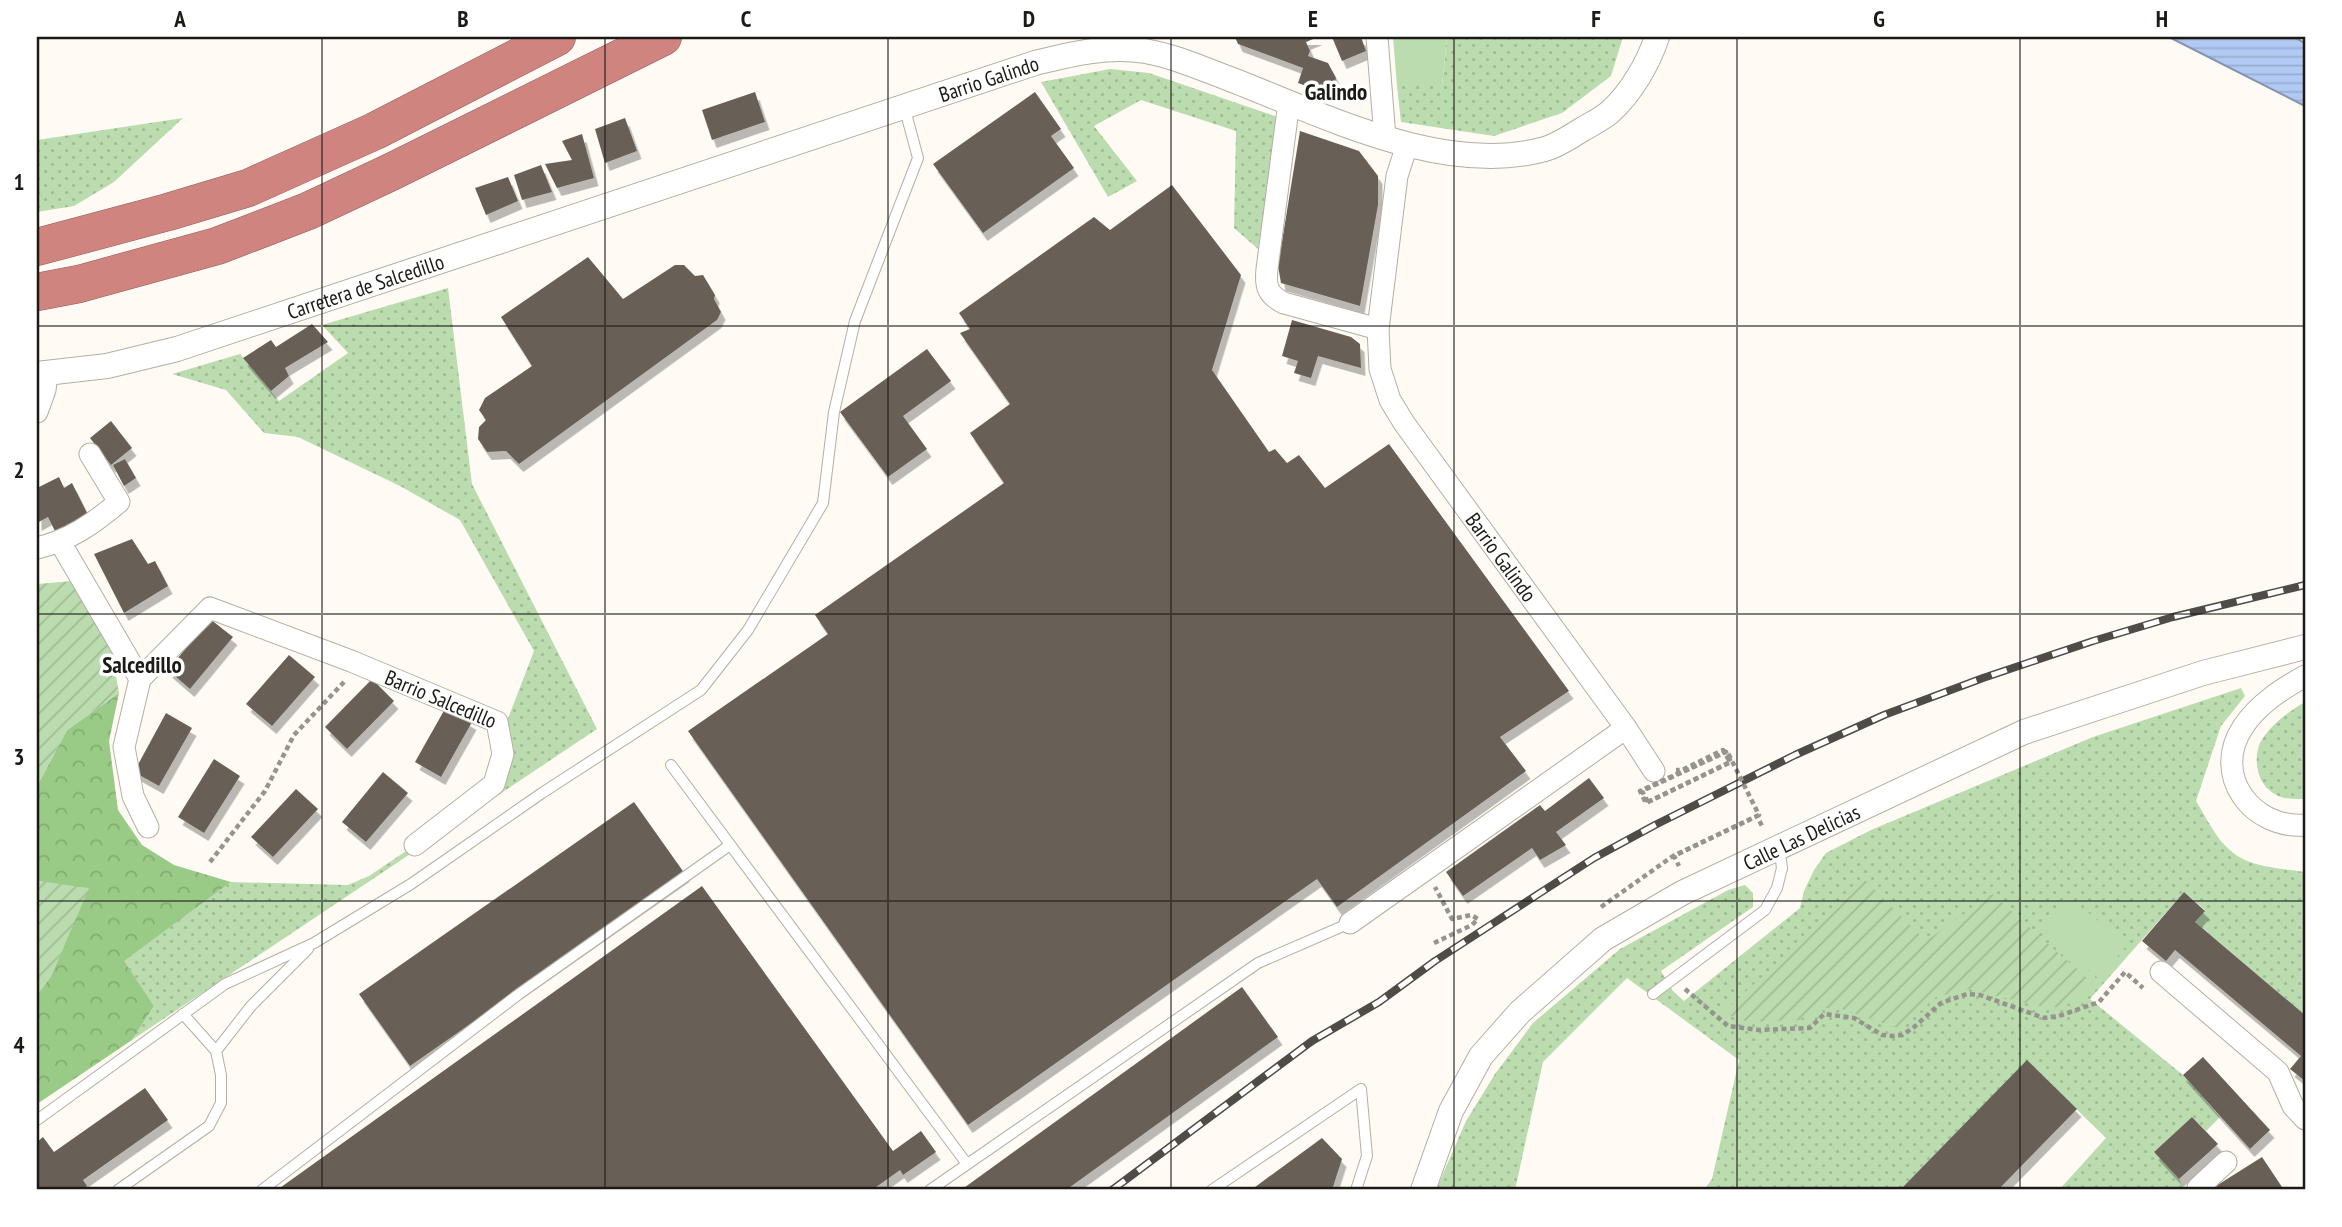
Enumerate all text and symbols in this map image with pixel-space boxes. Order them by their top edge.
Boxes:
text: A [173,4,186,33]
text: B [457,4,469,33]
text: C [741,4,752,33]
text: D [1023,4,1035,33]
text: E [1308,4,1318,33]
text: F [1591,4,1601,33]
text: G [1873,4,1885,33]
text: H [2156,4,2168,33]
street label: Barrio Galindo [935,49,1042,108]
district label: Galindo [1305,77,1367,106]
text: 1 [14,167,25,196]
street label: Carretera de Salcedillo [283,248,447,325]
text: 2 [14,455,25,484]
street label: Barrio Galindo [1460,507,1543,607]
district label: Salcedillo [102,650,182,679]
street label: Barrio Salcedillo [381,663,501,734]
text: 3 [14,742,25,771]
street label: Calle Las Delicias [1739,798,1864,876]
text: 4 [14,1030,25,1059]

